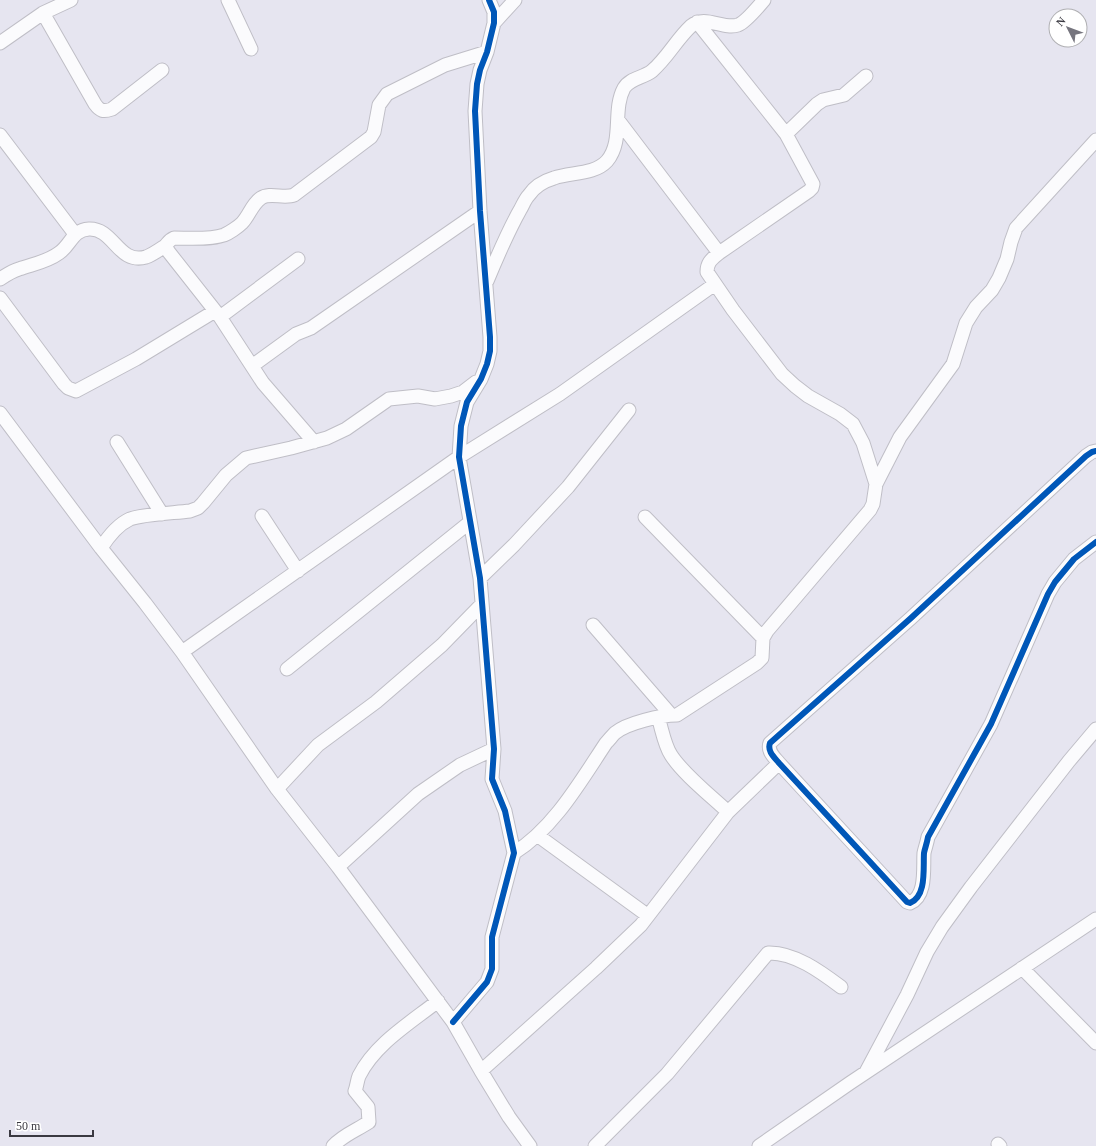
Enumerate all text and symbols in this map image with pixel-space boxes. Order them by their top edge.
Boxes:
north arrow [1048,8,1088,48]
text: N [1053,14,1068,28]
scale bar [10,1112,93,1138]
text: 50 m [16,1119,41,1133]

